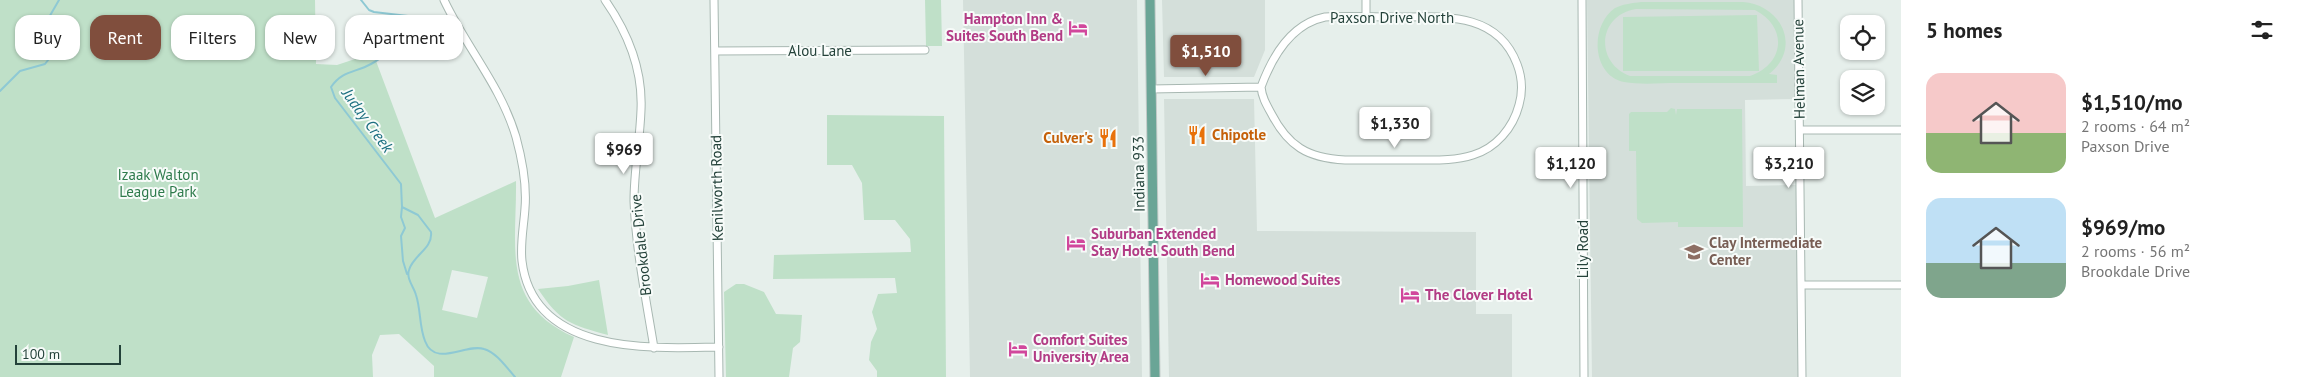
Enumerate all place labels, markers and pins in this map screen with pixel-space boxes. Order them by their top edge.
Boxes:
place label: Hampton Inn & Suites South Bend [946,9,1063,45]
hotel icon: Hampton Inn & Suites South Bend [1067,17,1089,39]
pin: $1,510 [1165,34,1247,77]
pin: $1,330 [1354,106,1436,149]
restaurant icon: Chipotle [1186,124,1208,146]
place label: Chipotle [1212,125,1266,144]
restaurant icon: Culver's [1097,127,1119,149]
place label: Culver's [1043,128,1093,147]
pin: $969 [594,132,654,175]
pin: $1,120 [1530,146,1612,189]
pin: $3,210 [1748,146,1830,189]
place label: Suburban Extended Stay Hotel South Bend [1091,224,1235,260]
hotel icon: Suburban Extended Stay Hotel South Bend [1065,232,1087,254]
place label: Clay Intermediate Center [1709,233,1823,269]
school or university icon: Clay Intermediate Center [1683,241,1705,263]
hotel icon: Homewood Suites [1199,269,1221,291]
place label: Homewood Suites [1225,270,1340,289]
hotel icon: The Clover Hotel [1399,284,1421,306]
place label: The Clover Hotel [1425,285,1533,304]
place label: Comfort Suites University Area [1033,330,1129,366]
hotel icon: Comfort Suites University Area [1007,338,1029,360]

